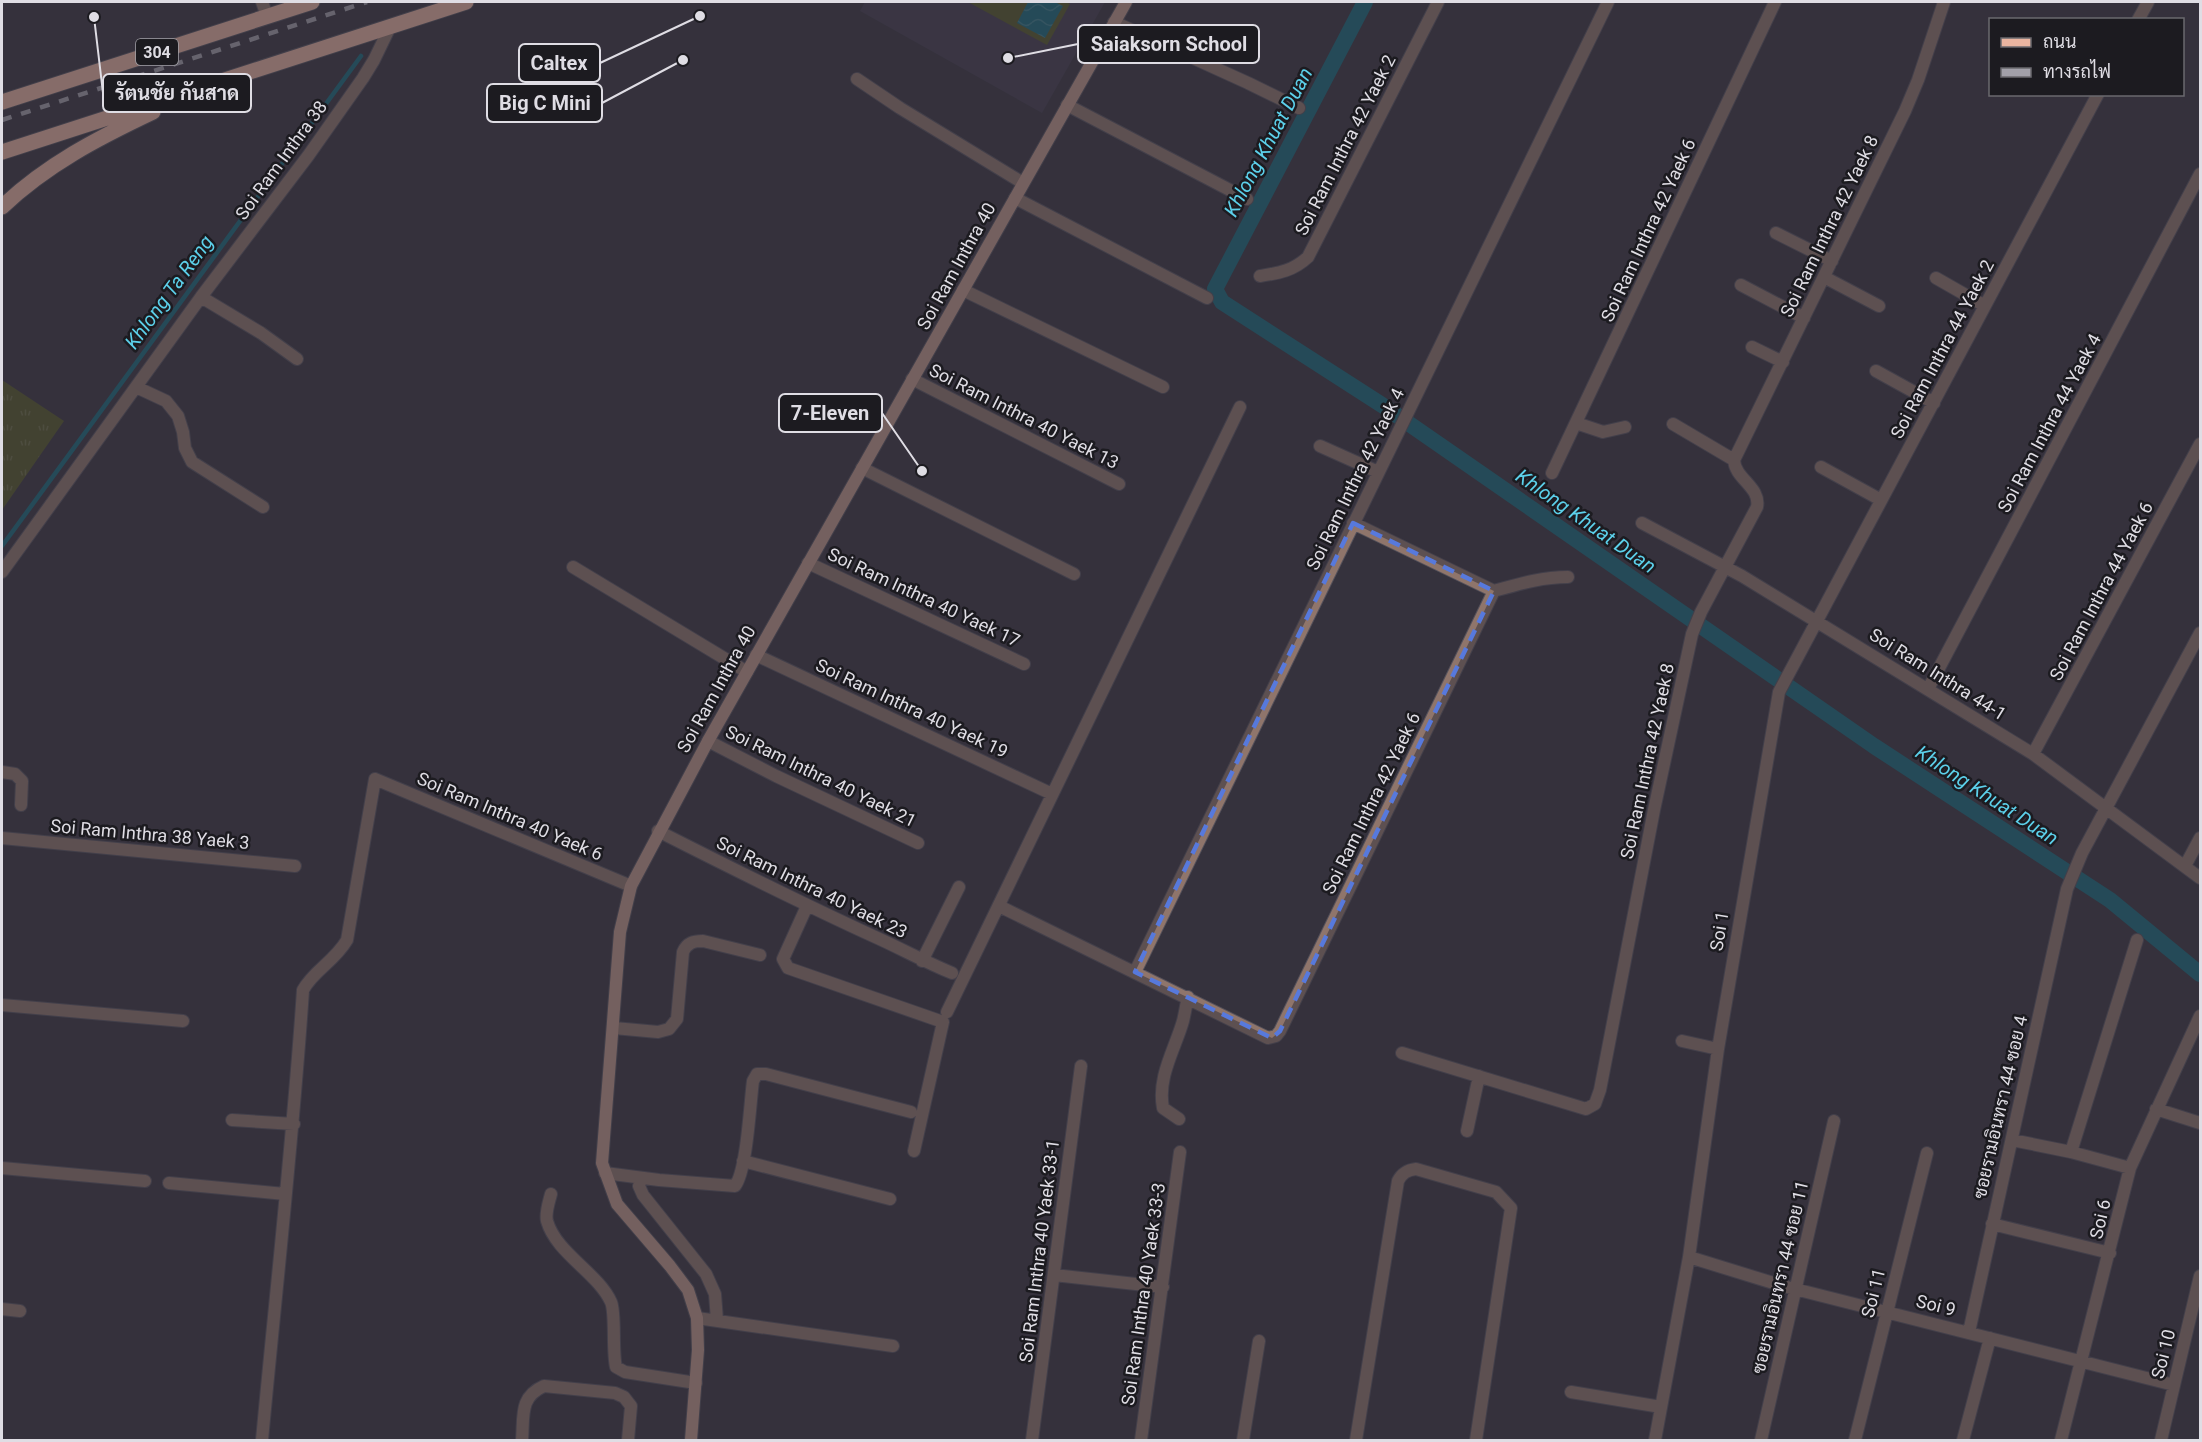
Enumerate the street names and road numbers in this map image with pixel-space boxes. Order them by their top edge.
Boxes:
road number: 304 [136,39,178,65]
street label: Soi Ram Inthra 42 Yaek 2 [1290,51,1400,239]
street label: Soi Ram Inthra 38 [231,96,331,224]
street label: Soi Ram Inthra 42 Yaek 8 [1776,132,1882,320]
street label: Soi Ram Inthra 42 Yaek 6 [1596,135,1700,325]
street label: Soi Ram Inthra 40 [912,199,1000,333]
street label: Soi Ram Inthra 44 Yaek 2 [1886,256,1998,442]
street label: Soi Ram Inthra 44 Yaek 4 [1993,330,2105,516]
street label: Soi Ram Inthra 40 Yaek 13 [926,359,1122,473]
street label: Soi Ram Inthra 42 Yaek 4 [1302,385,1408,573]
street label: Soi Ram Inthra 44 Yaek 6 [2045,498,2157,684]
street label: Soi Ram Inthra 40 Yaek 17 [825,543,1023,651]
street label: Soi Ram Inthra 40 [672,622,760,756]
street label: Soi Ram Inthra 44-1 [1866,624,2010,724]
street label: Soi Ram Inthra 40 Yaek 19 [813,654,1011,762]
street label: Soi Ram Inthra 42 Yaek 8 [1616,661,1678,861]
street label: Soi Ram Inthra 42 Yaek 6 [1318,709,1424,897]
street label: Soi Ram Inthra 40 Yaek 21 [722,721,920,831]
street label: Soi Ram Inthra 40 Yaek 6 [414,767,606,865]
street label: Soi Ram Inthra 38 Yaek 3 [50,815,250,853]
street label: Soi Ram Inthra 40 Yaek 23 [713,832,911,942]
street label: Soi 1 [1706,910,1732,952]
street label: ซอยรามอินทรา 44 ซอย 4 [1969,1013,2031,1201]
street label: Soi Ram Inthra 40 Yaek 33-1 [1015,1138,1063,1364]
street label: ซอยรามอินทรา 44 ซอย 11 [1748,1178,1812,1376]
street label: Soi Ram Inthra 40 Yaek 33-3 [1117,1181,1169,1407]
street label: Soi 6 [2085,1197,2115,1241]
street label: Soi 11 [1857,1266,1889,1320]
street label: Soi 9 [1914,1290,1958,1320]
street label: Soi 10 [2147,1327,2179,1381]

